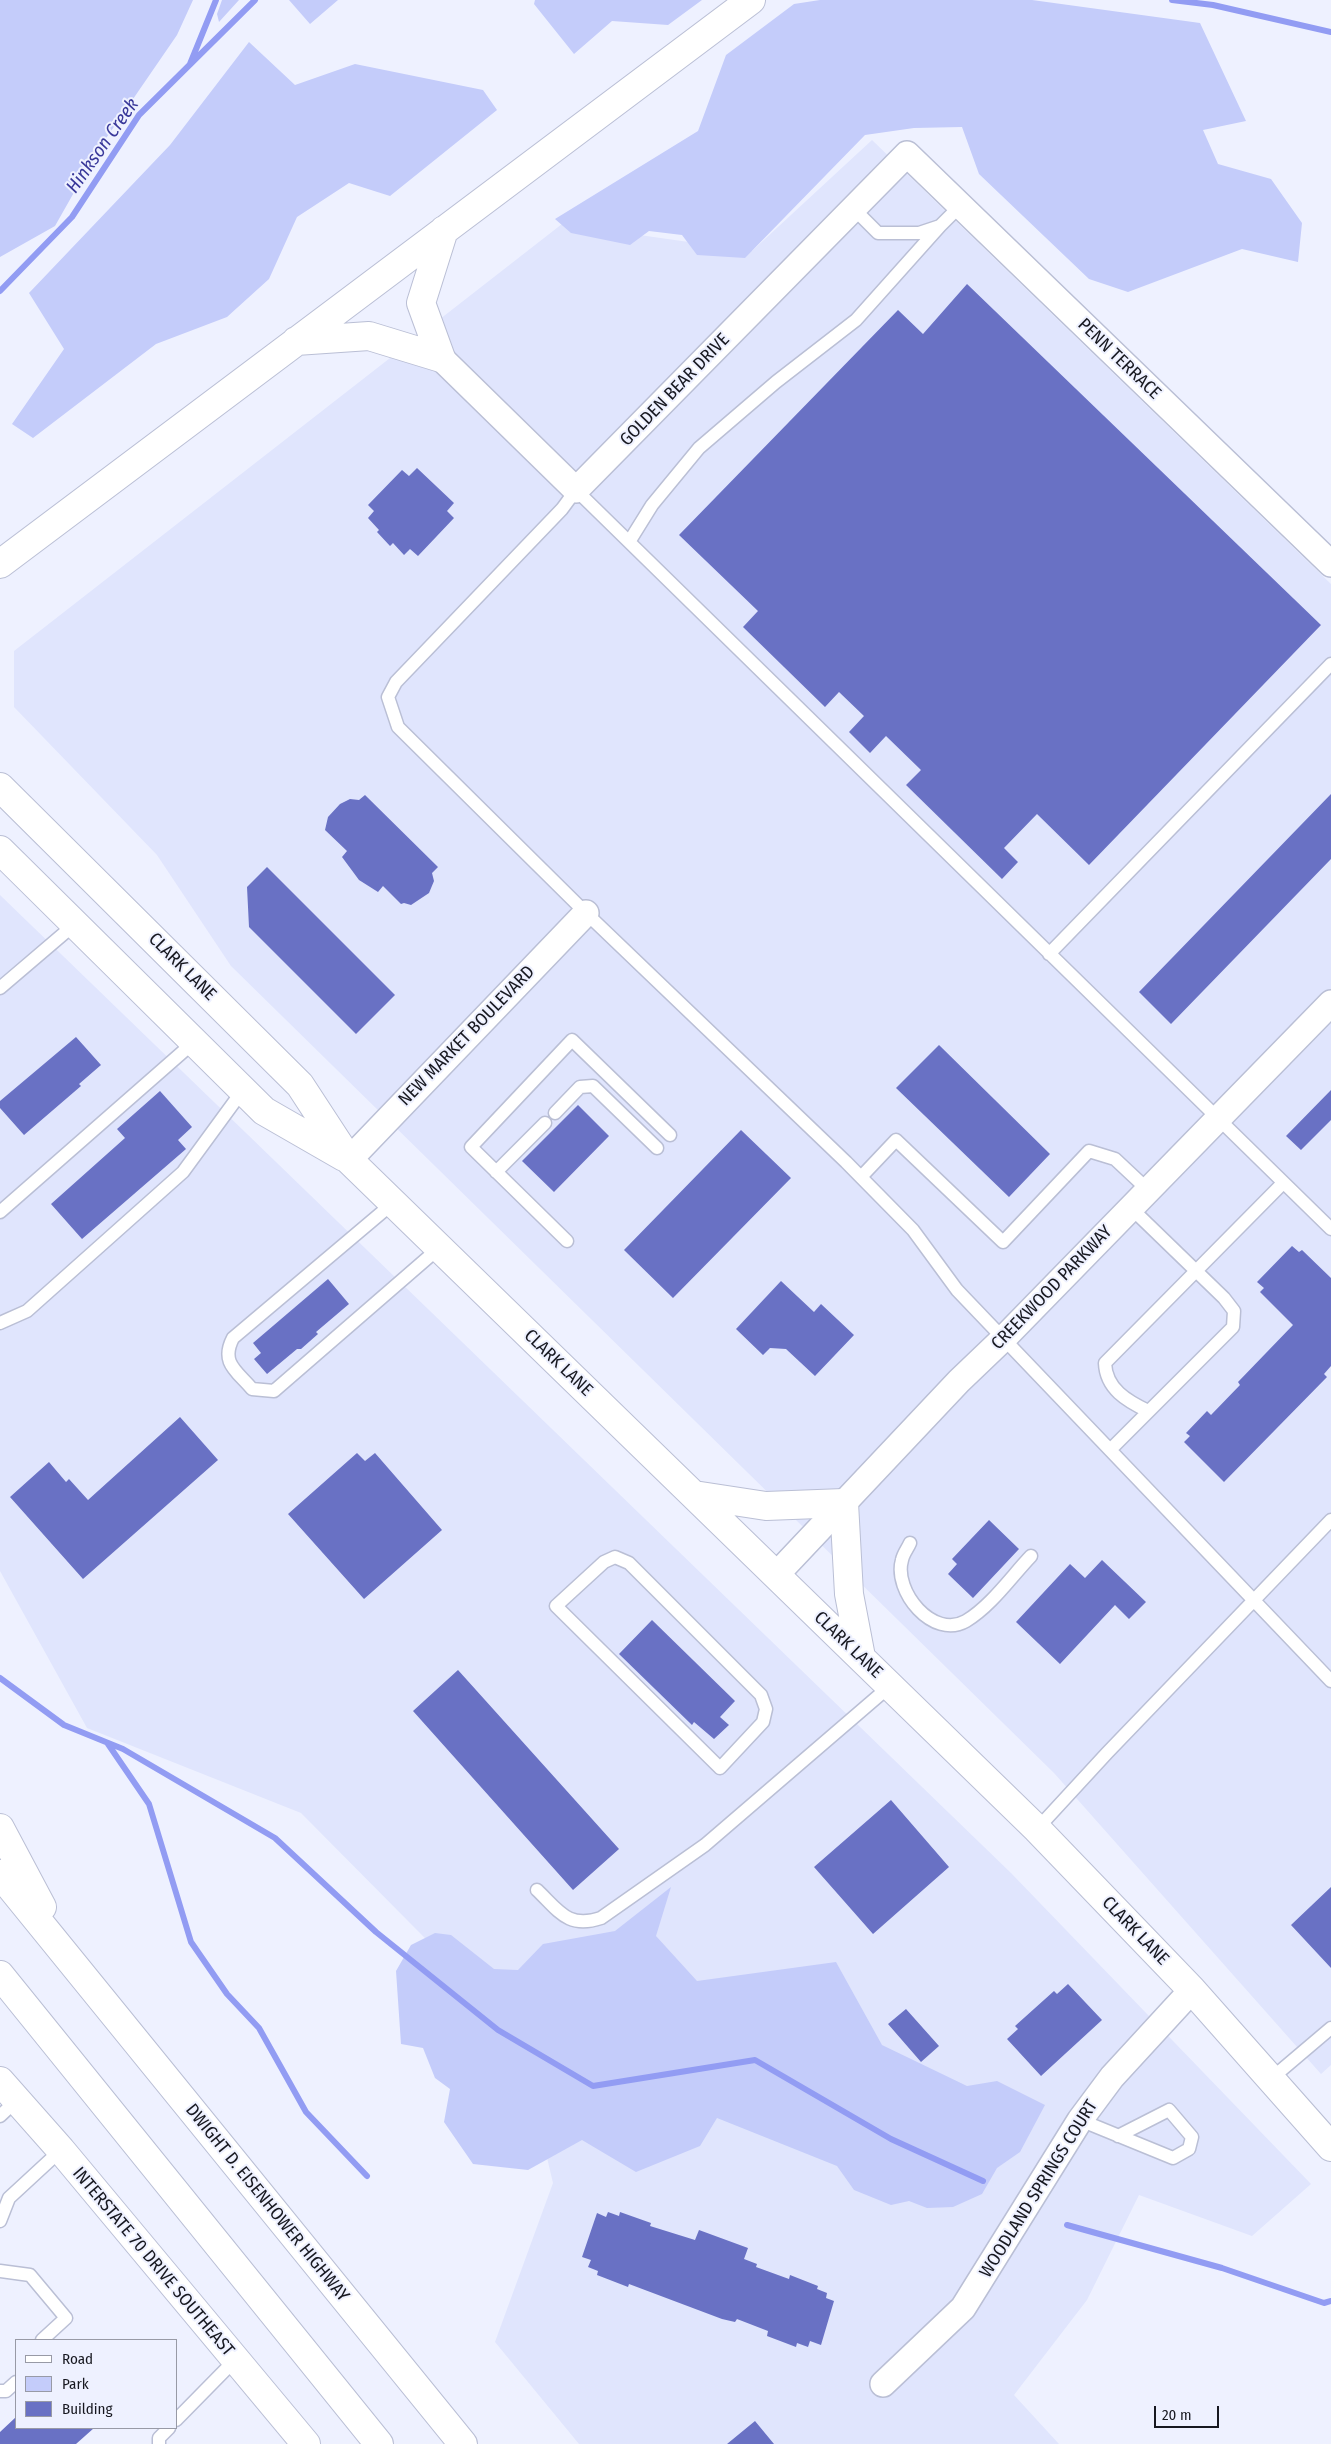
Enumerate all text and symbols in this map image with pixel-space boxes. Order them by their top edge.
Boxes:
water label: Hinkson Creek [62,94,144,198]
street label: PENN TERRACE [1073,314,1165,404]
street label: GOLDEN BEAR DRIVE [616,329,734,451]
street label: CLARK LANE [144,929,220,1005]
street label: NEW MARKET BOULEVARD [394,961,540,1111]
street label: CREEKWOOD PARKWAY [987,1221,1117,1355]
street label: CLARK LANE [519,1325,597,1401]
street label: CLARK LANE [809,1607,887,1683]
street label: CLARK LANE [1097,1892,1173,1970]
street label: WOODLAND SPRINGS COURT [975,2096,1103,2282]
street label: DWIGHT D. EISENHOWER HIGHWAY [181,2100,353,2306]
street label: INTERSTATE 70 DRIVE SOUTHEAST [68,2163,238,2361]
legend [15,2339,178,2429]
text: Road [62,2350,93,2368]
text: Park [62,2375,89,2393]
scale bar [1156,2396,1221,2428]
text: Building [62,2400,113,2418]
text: 20 m [1162,2406,1192,2424]

